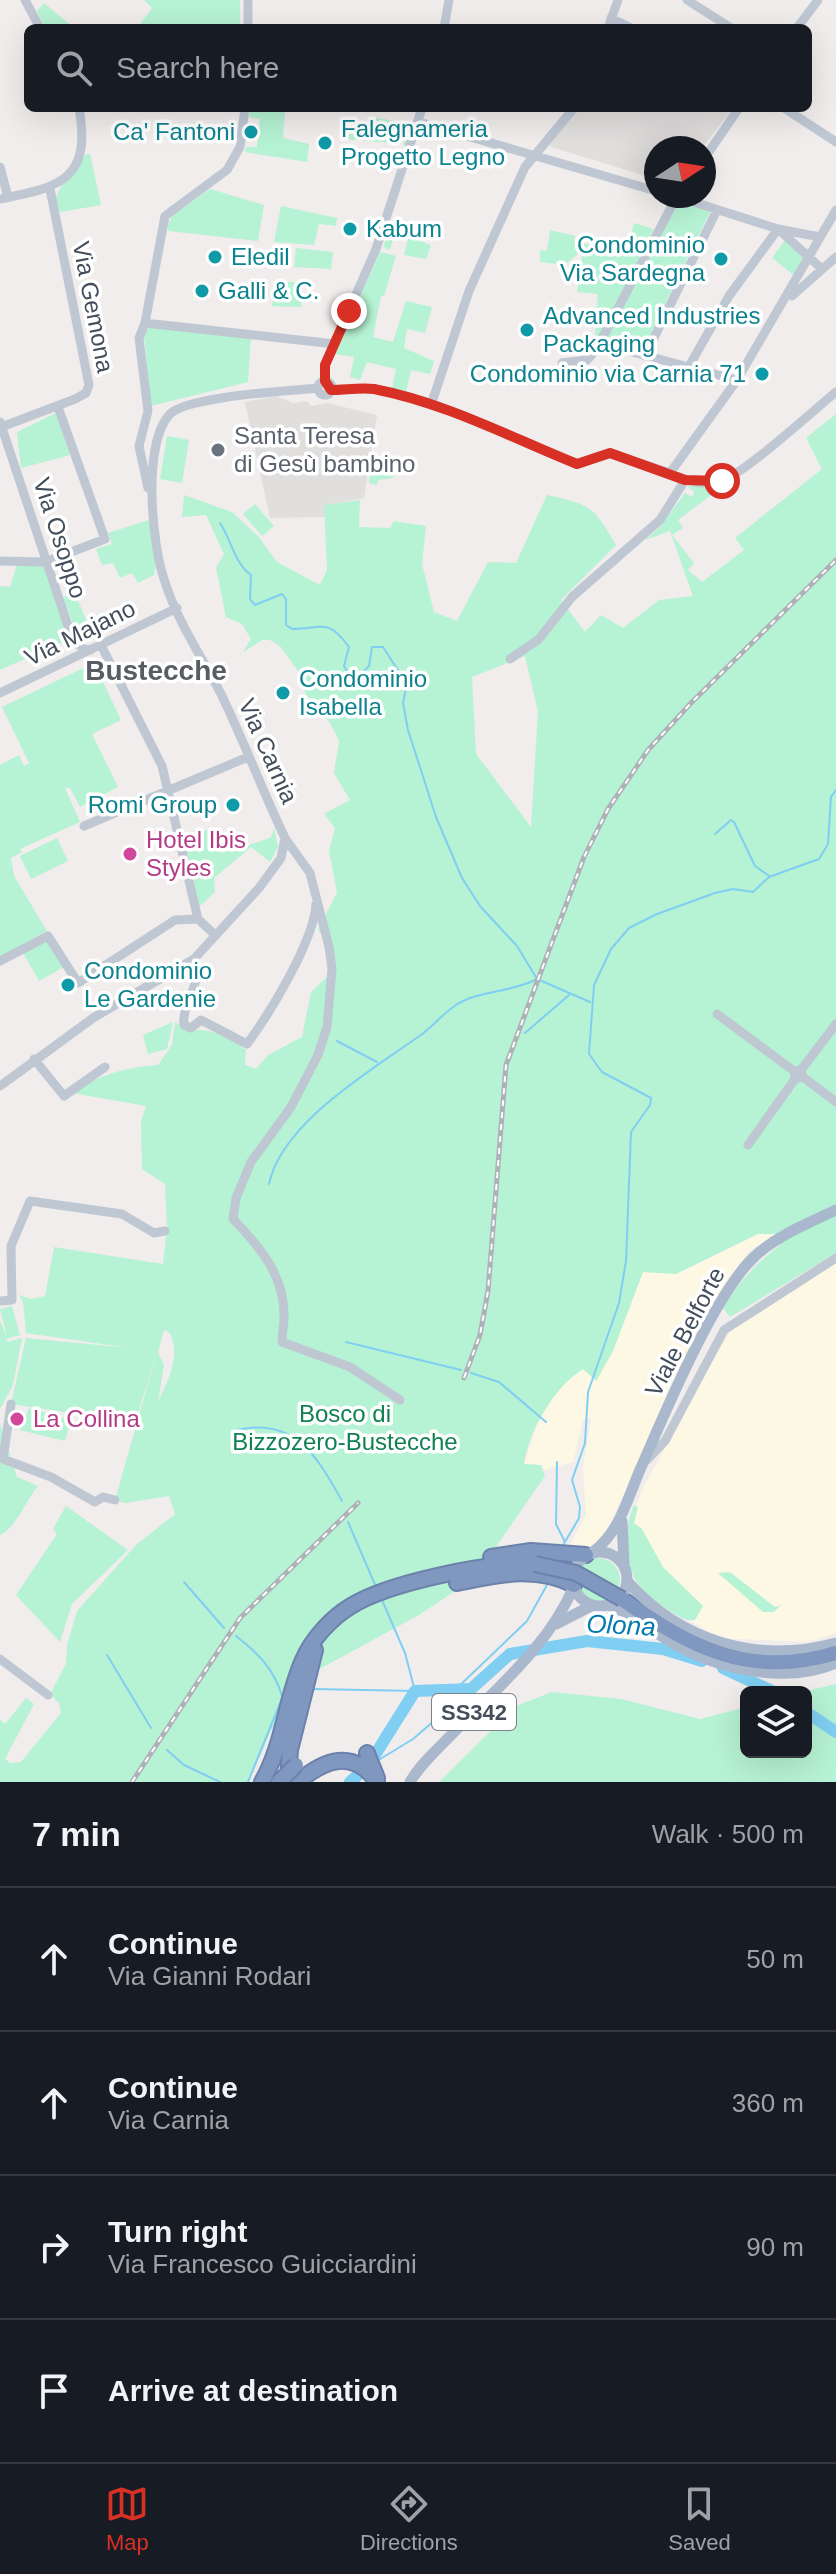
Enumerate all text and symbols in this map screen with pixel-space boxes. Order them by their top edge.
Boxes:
search box [24,24,812,112]
icon: search [52,46,96,90]
text: Search here [116,51,279,84]
place label: Falegnameria Progetto Legno [341,115,505,170]
place label: Ca' Fantoni [113,118,235,145]
marker: Ca' Fantoni [242,123,260,141]
marker: Falegnameria Progetto Legno [316,134,334,152]
north arrow [644,136,716,208]
place label: Kabum [366,215,442,242]
marker: Kabum [341,220,359,238]
place label: Condominio Via Sardegna [560,231,706,286]
street label: Via Gemona [68,239,120,375]
place label: Eledil [231,243,290,270]
marker: Eledil [206,248,224,266]
marker: Condominio Via Sardegna [712,250,730,268]
place label: Galli & C. [218,277,319,304]
marker: Galli & C. [193,282,211,300]
route end [331,293,367,329]
place label: Advanced Industries Packaging [543,302,760,357]
marker: Advanced Industries Packaging [518,321,536,339]
place label: Condominio via Carnia 71 [470,360,746,387]
marker: Condominio via Carnia 71 [753,365,771,383]
place label: Santa Teresa di Gesù bambino [234,422,415,477]
marker: Santa Teresa di Gesù bambino [209,441,227,459]
route start [704,463,740,499]
street label: Via Osoppo [28,474,93,601]
street label: Via Majano [20,594,139,671]
district label: Bustecche [85,655,227,686]
place label: Condominio Isabella [299,665,427,720]
marker: Condominio Isabella [274,684,292,702]
street label: Via Carnia [233,694,304,808]
place label: Romi Group [88,791,217,818]
marker: Romi Group [224,796,242,814]
place label: Hotel Ibis Styles [146,826,246,881]
marker: Hotel Ibis Styles [121,845,139,863]
place label: Condominio Le Gardenie [84,957,216,1012]
marker: Condominio Le Gardenie [59,976,77,994]
street label: Viale Belforte [639,1263,730,1401]
park label: Bosco di Bizzozero-Bustecche [232,1400,458,1455]
place label: La Collina [33,1405,140,1432]
marker: La Collina [8,1410,26,1428]
water label: Olona [586,1608,656,1642]
map controls [740,1686,812,1758]
button: layers [740,1686,812,1758]
road number: SS342 [432,1694,516,1730]
text: 7 min [32,1815,121,1853]
text: Walk · 500 m [652,1819,804,1849]
text: Continue [108,1927,238,1960]
icon: ahead [32,1937,76,1981]
text: 50 m [746,1944,804,1974]
text: Via Gianni Rodari [108,1961,311,1991]
text: Continue [108,2071,238,2104]
icon: ahead [32,2081,76,2125]
text: 360 m [732,2088,804,2118]
text: Via Carnia [108,2105,229,2135]
text: Turn right [108,2215,247,2248]
icon: right [32,2225,76,2269]
text: 90 m [746,2232,804,2262]
text: Via Francesco Guicciardini [108,2249,417,2279]
icon: arrive [32,2369,76,2413]
text: Arrive at destination [108,2374,398,2407]
tab: Map [105,2482,149,2556]
tab: Directions [360,2482,458,2556]
tab: Saved [668,2482,731,2556]

